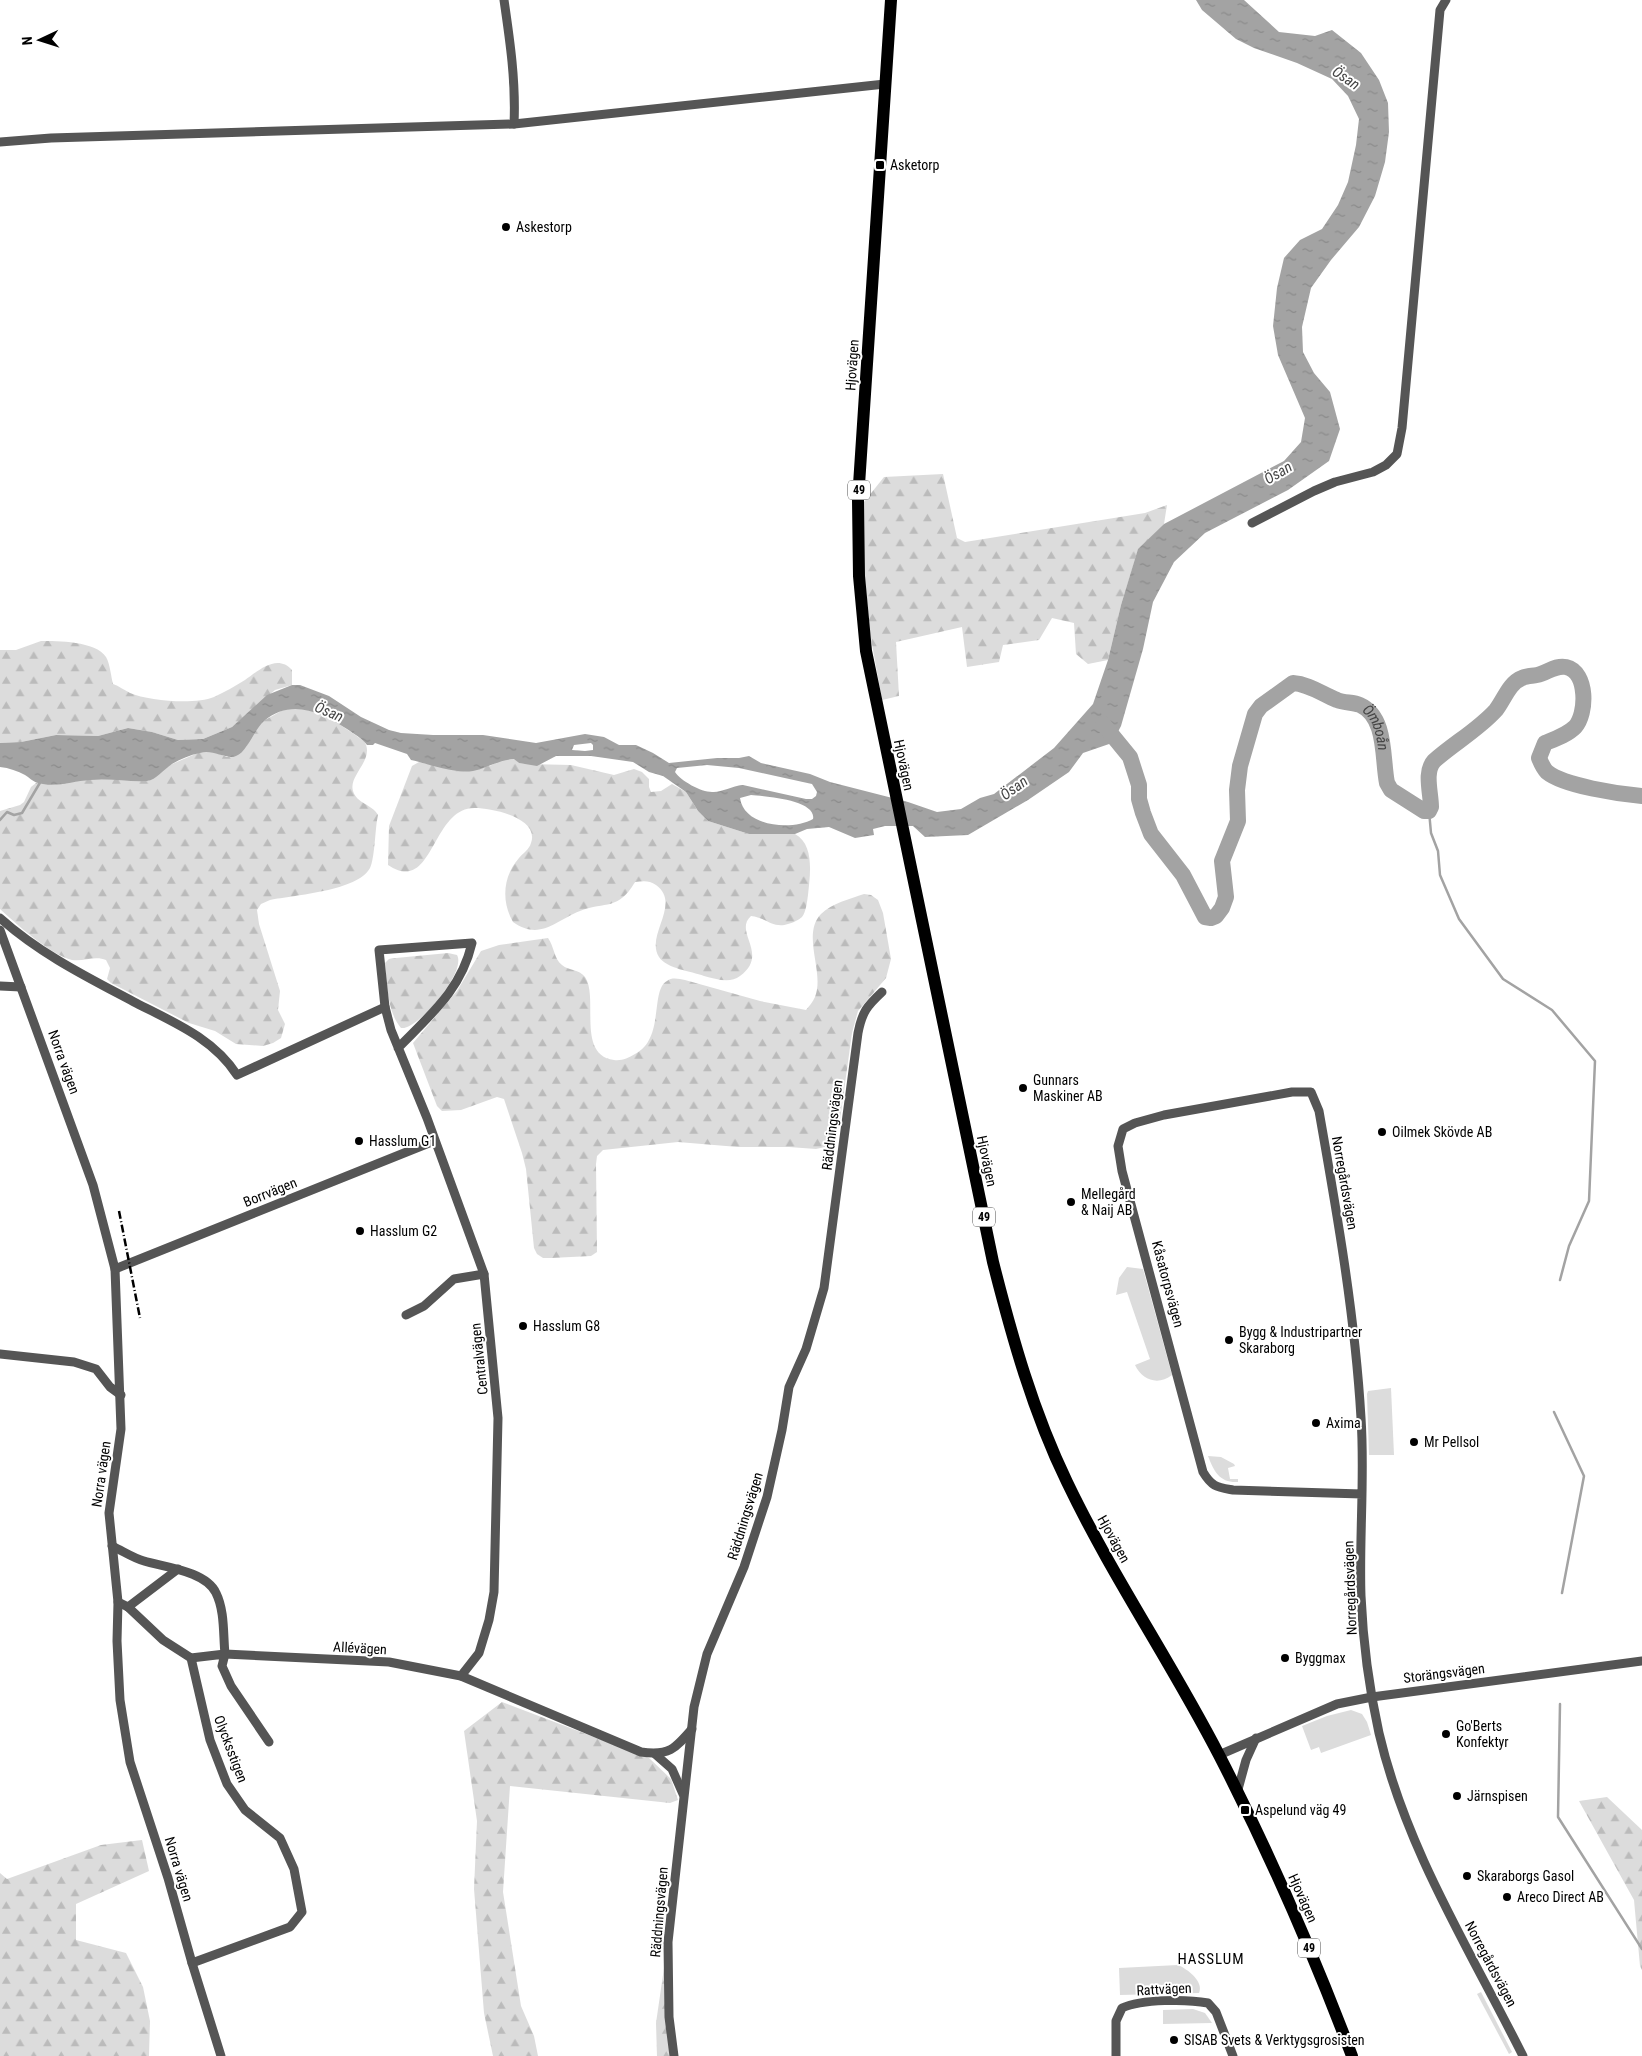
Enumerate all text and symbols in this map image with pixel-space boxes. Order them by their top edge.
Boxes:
north arrow [15,15,65,65]
text: N [19,36,35,46]
water label: Ösan [1329,62,1363,94]
place label: Asketorp [890,157,939,173]
marker: Asketorp [874,159,886,171]
place label: Askestorp [516,219,572,235]
marker: Askestorp [500,221,512,233]
street label: Hjovägen [842,339,862,391]
water label: Ösan [1261,458,1295,488]
road number: 49 [848,480,870,500]
water label: Ösan [312,698,346,726]
water label: Ömboån [1359,701,1392,752]
street label: Hjovägen [891,738,917,792]
water label: Ösan [997,772,1031,804]
street label: Norra vägen [45,1028,83,1096]
place label: Gunnars Maskiner AB [1033,1072,1103,1104]
street label: Räddningsvägen [819,1079,845,1171]
marker: Gunnars Maskiner AB [1017,1082,1029,1094]
place label: Oilmek Skövde AB [1392,1124,1492,1140]
marker: Oilmek Skövde AB [1376,1126,1388,1138]
place label: Hasslum G1 [369,1133,436,1149]
street label: Hjovägen [974,1134,1000,1188]
marker: Hasslum G1 [353,1135,365,1147]
street label: Norregårdsvägen [1329,1135,1361,1231]
street label: Borrvägen [241,1174,299,1210]
place label: Mellegård & Naij AB [1081,1186,1136,1218]
marker: Mellegård & Naij AB [1065,1196,1077,1208]
road number: 49 [973,1208,995,1226]
place label: Hasslum G2 [370,1223,437,1239]
marker: Hasslum G2 [354,1225,366,1237]
street label: Kåsatorpsvägen [1149,1239,1187,1329]
place label: Hasslum G8 [533,1318,600,1334]
marker: Hasslum G8 [517,1320,529,1332]
street label: Centralvägen [467,1322,491,1396]
place label: Bygg & Industripartner Skaraborg [1239,1324,1362,1356]
marker: Bygg & Industripartner Skaraborg [1223,1334,1235,1346]
place label: Axima [1326,1415,1361,1431]
marker: Axima [1310,1417,1322,1429]
place label: Mr Pellsol [1424,1434,1479,1450]
marker: Mr Pellsol [1408,1436,1420,1448]
street label: Norra vägen [88,1440,114,1508]
street label: Räddningsvägen [724,1470,766,1562]
street label: Hjovägen [1094,1513,1134,1565]
street label: Norregårdsvägen [1340,1540,1360,1636]
street label: Allévägen [333,1639,387,1657]
place label: Byggmax [1295,1650,1346,1666]
marker: Byggmax [1279,1652,1291,1664]
street label: Storängsvägen [1402,1660,1486,1686]
street label: Olycksstigen [211,1713,251,1785]
place label: Go'Berts Konfektyr [1456,1718,1509,1750]
marker: Go'Berts Konfektyr [1440,1728,1452,1740]
place label: Järnspisen [1467,1788,1528,1804]
marker: Järnspisen [1451,1790,1463,1802]
place label: Aspelund väg 49 [1255,1802,1346,1818]
marker: Aspelund väg 49 [1239,1804,1251,1816]
street label: Norra vägen [162,1835,196,1903]
street label: Räddningsvägen [647,1866,671,1958]
place label: Skaraborgs Gasol [1477,1868,1574,1884]
marker: Skaraborgs Gasol [1461,1870,1473,1882]
street label: Hjovägen [1285,1871,1321,1925]
place label: Areco Direct AB [1517,1889,1604,1905]
marker: Areco Direct AB [1501,1891,1513,1903]
street label: Norregårdsvägen [1462,1918,1520,2010]
road number: 49 [1298,1939,1320,1958]
district label: HASSLUM [1177,1950,1245,1968]
street label: Rattvägen [1136,1980,1192,1998]
place label: SISAB Svets & Verktygsgrosisten [1184,2032,1365,2048]
marker: SISAB Svets & Verktygsgrosisten [1168,2034,1180,2046]

